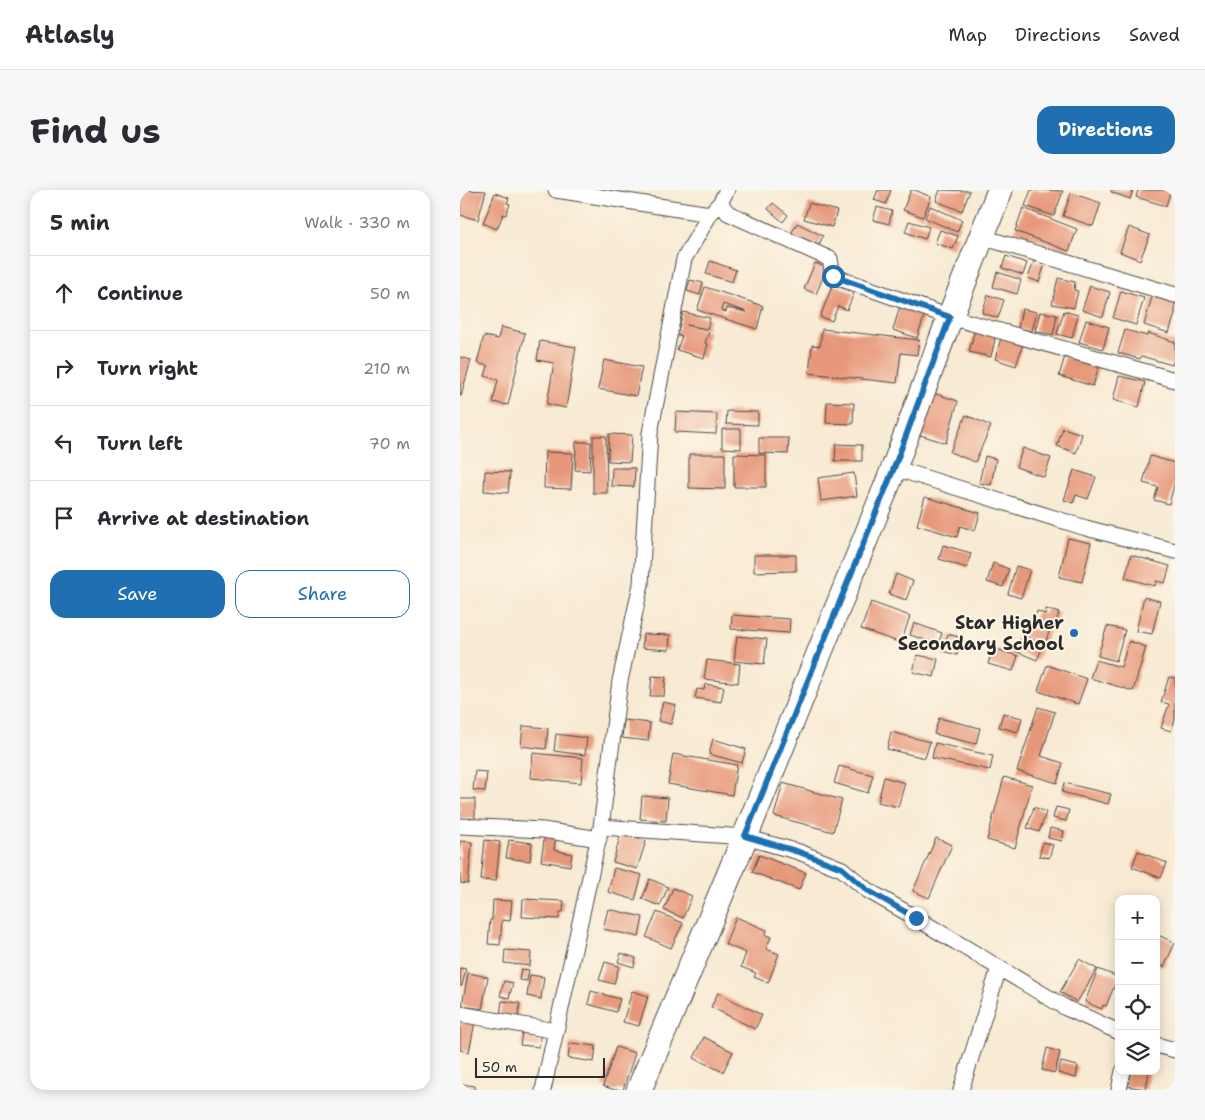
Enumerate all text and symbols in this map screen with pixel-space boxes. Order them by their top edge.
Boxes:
text: Atlasly [25,19,115,51]
text: Map [949,23,987,47]
text: Directions [1015,23,1101,47]
text: Saved [1129,23,1180,47]
button: Directions [1037,106,1175,154]
text: Find us [30,107,161,154]
text: 5 min [50,209,110,237]
text: Walk · 330 m [304,212,410,233]
route start [822,265,845,288]
icon: ahead [50,279,78,307]
text: Continue [97,281,183,306]
text: 50 m [370,283,410,304]
icon: right [50,354,78,382]
text: Turn right [97,356,198,381]
text: 210 m [363,358,410,379]
icon: left [50,429,78,457]
text: Turn left [97,431,183,456]
text: 70 m [369,433,410,454]
icon: arrive [50,504,78,532]
text: Arrive at destination [97,506,309,531]
button: Save [50,570,225,618]
button: Share [235,570,410,618]
place label: Star Higher Secondary School [898,611,1064,656]
marker: Star Higher Secondary School [1068,627,1080,639]
map controls [1115,895,1160,1075]
button: + [1115,895,1160,940]
route end [905,907,928,930]
button: − [1115,940,1160,985]
button: locate [1115,985,1160,1030]
button: layers [1115,1030,1160,1075]
scale bar [475,1055,605,1078]
text: 50 m [482,1058,517,1076]

